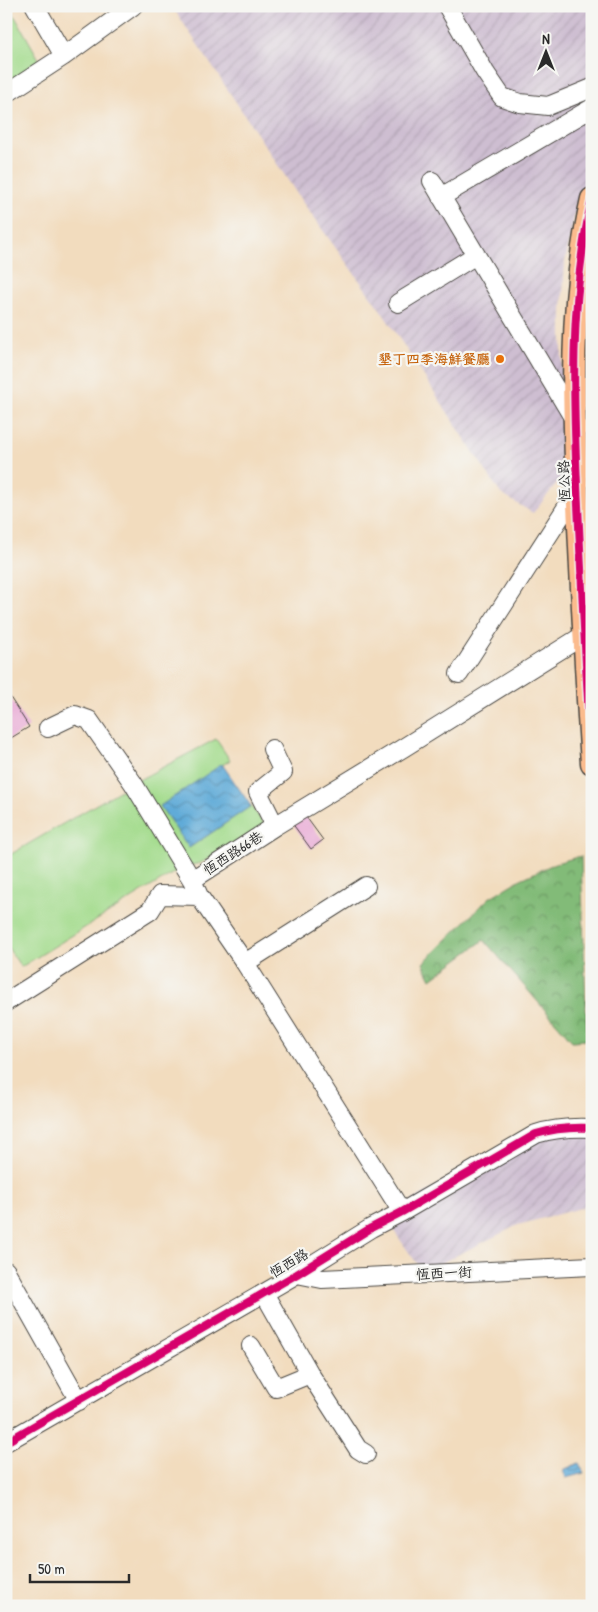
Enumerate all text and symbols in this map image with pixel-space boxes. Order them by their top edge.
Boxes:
north arrow [520,28,570,78]
text: N [542,29,550,48]
place label: 墾丁四季海鮮餐廳 [378,349,490,368]
marker: 墾丁四季海鮮餐廳 [494,353,506,365]
street label: 恆公路 [553,460,574,502]
street label: 恆西路66巷 [199,826,267,879]
street label: 恆西路 [266,1244,312,1282]
street label: 恆西一街 [416,1262,472,1283]
scale bar [30,1552,129,1584]
text: 50 m [38,1558,65,1579]

